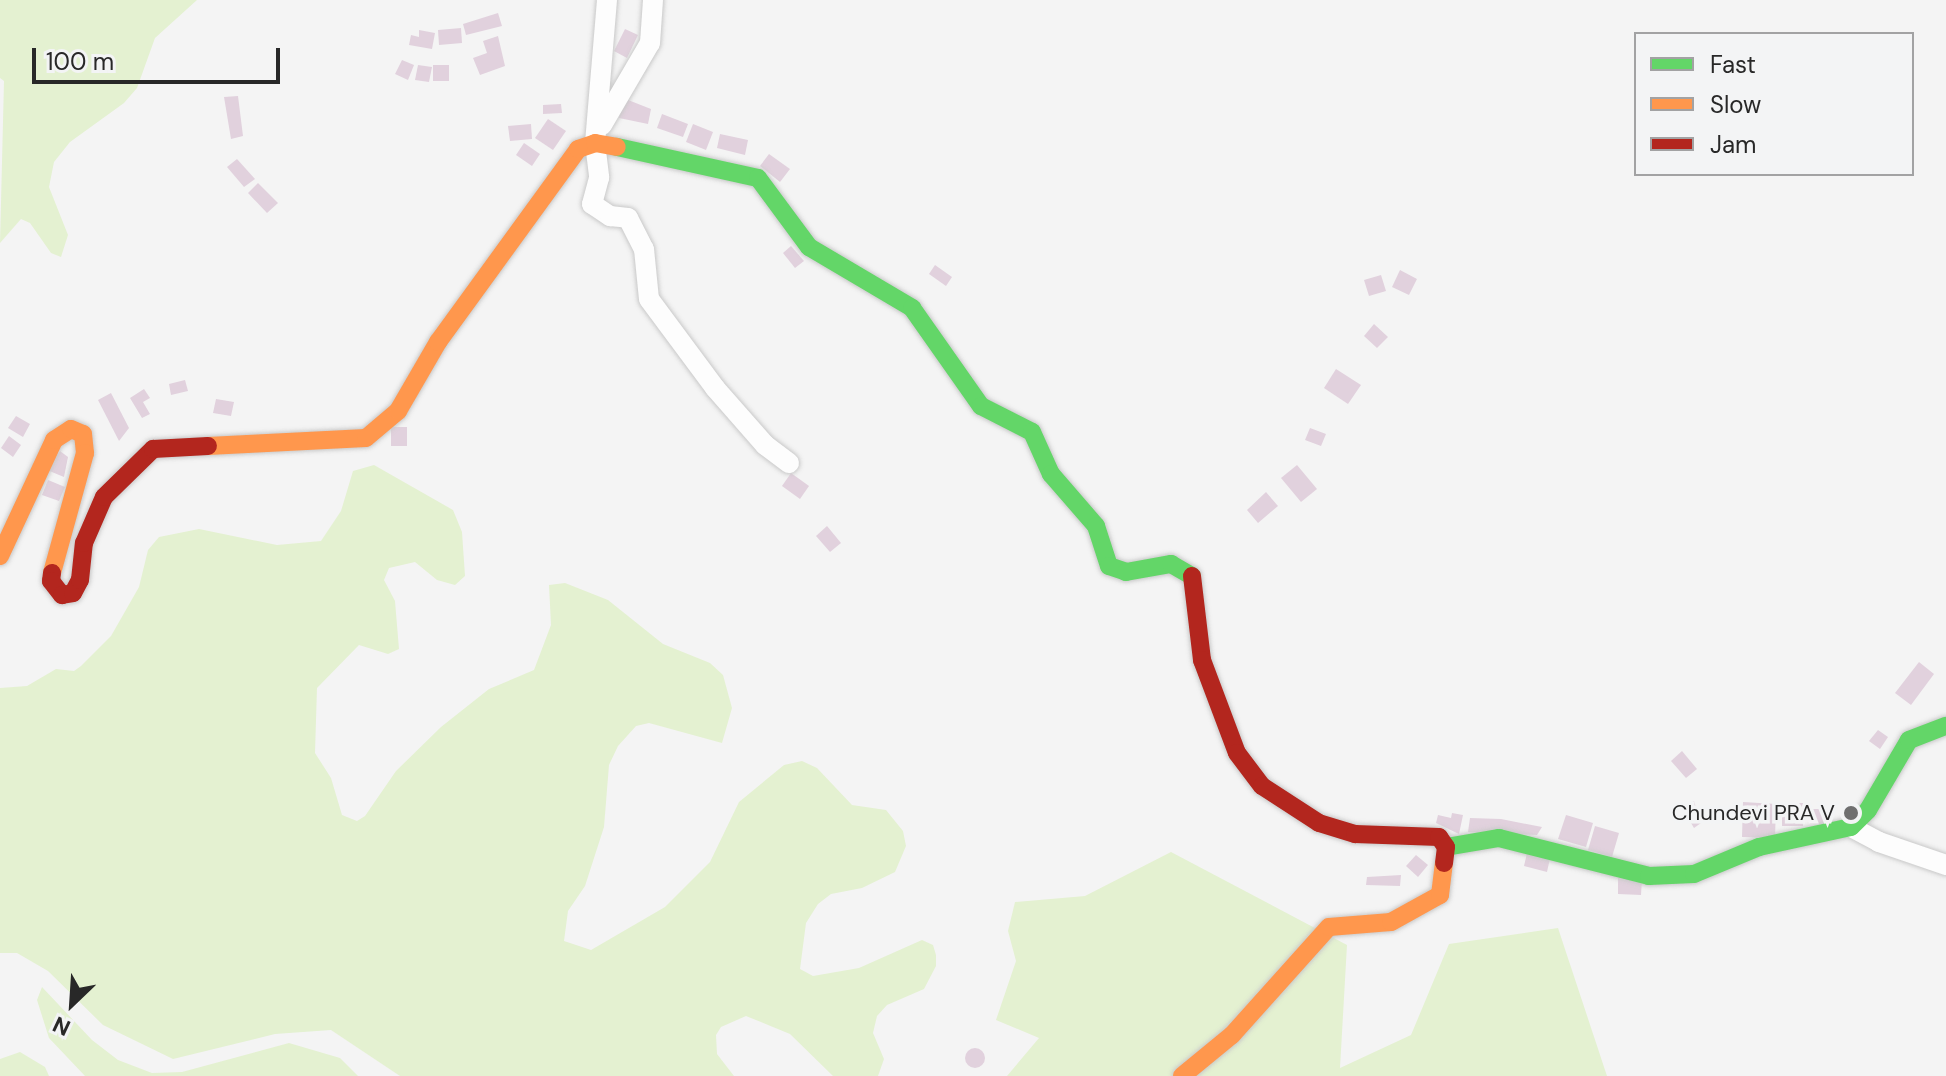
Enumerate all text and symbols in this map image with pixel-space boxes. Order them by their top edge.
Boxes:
scale bar [36,32,284,82]
legend [1634,32,1914,176]
text: 100 m [46,46,114,77]
text: Fast [1710,49,1756,80]
text: Slow [1710,89,1761,120]
text: Jam [1710,129,1756,160]
place label: Chundevi PRA V [1672,800,1835,826]
marker: Chundevi PRA V [1842,804,1860,822]
north arrow [32,964,112,1044]
text: N [48,1010,75,1043]

